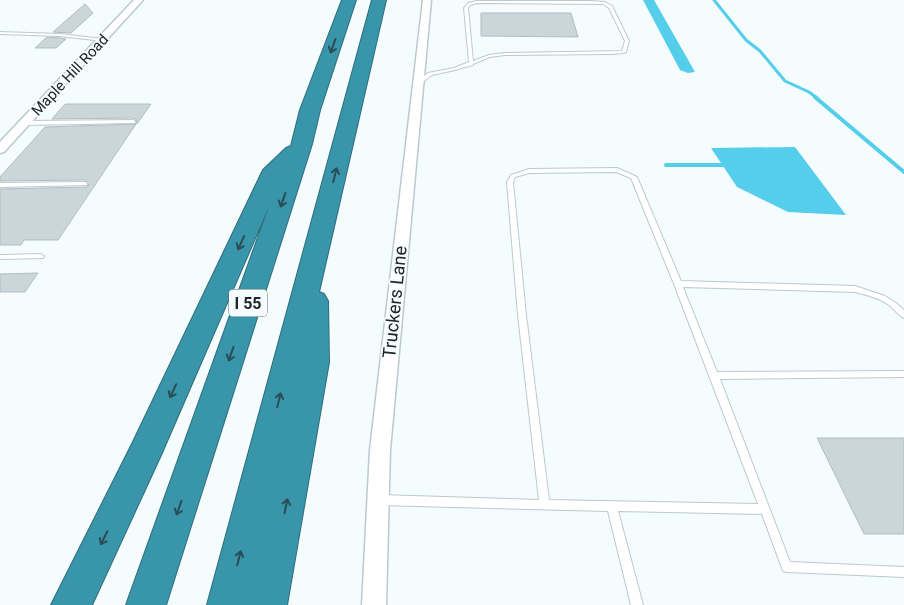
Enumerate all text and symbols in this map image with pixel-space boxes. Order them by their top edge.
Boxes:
street label: Maple Hill Road [28,31,112,119]
one-way arrow [328,38,337,53]
one-way arrow [331,167,340,183]
one-way arrow [277,192,287,208]
one-way arrow [235,235,245,250]
street label: Truckers Lane [378,245,411,359]
road number: I 55 [229,290,267,316]
one-way arrow [225,346,235,362]
one-way arrow [168,383,178,398]
one-way arrow [275,393,284,409]
one-way arrow [281,498,291,514]
one-way arrow [173,500,183,516]
one-way arrow [99,530,108,545]
one-way arrow [235,550,244,566]

